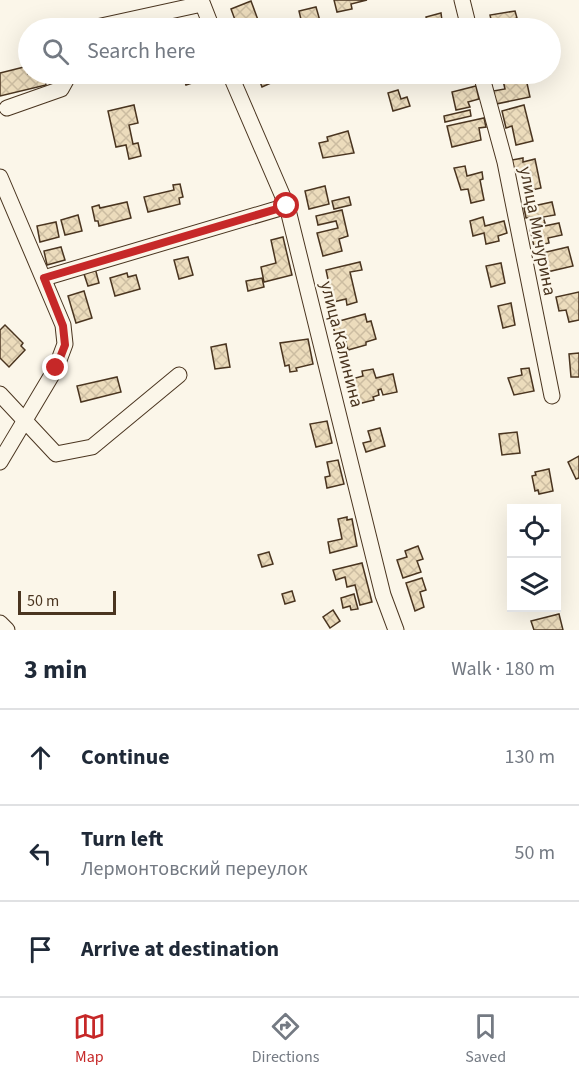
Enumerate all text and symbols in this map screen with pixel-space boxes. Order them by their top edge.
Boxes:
search box [18,18,561,84]
icon: search [39,35,72,68]
text: Search here [87,35,195,67]
street label: улица Мичурина [513,164,562,298]
route start [273,192,299,218]
street label: улица Калинина [314,278,369,410]
route end [42,354,68,380]
map controls [507,504,561,612]
button: locate [507,504,561,558]
button: layers [507,558,561,612]
scale bar [18,588,116,616]
text: 50 m [27,590,59,612]
text: 3 min [24,651,87,688]
text: Walk · 180 m [451,655,555,683]
icon: ahead [24,741,57,774]
text: Continue [81,741,170,773]
text: 130 m [505,743,555,771]
text: Turn left [81,823,163,855]
icon: left [24,837,57,870]
text: 50 m [515,839,555,867]
text: Лермонтовский переулок [81,855,308,883]
icon: arrive [24,933,57,966]
text: Arrive at destination [81,933,279,965]
tab: Map [73,1010,106,1068]
tab: Directions [252,1010,319,1068]
tab: Saved [465,1010,506,1068]

